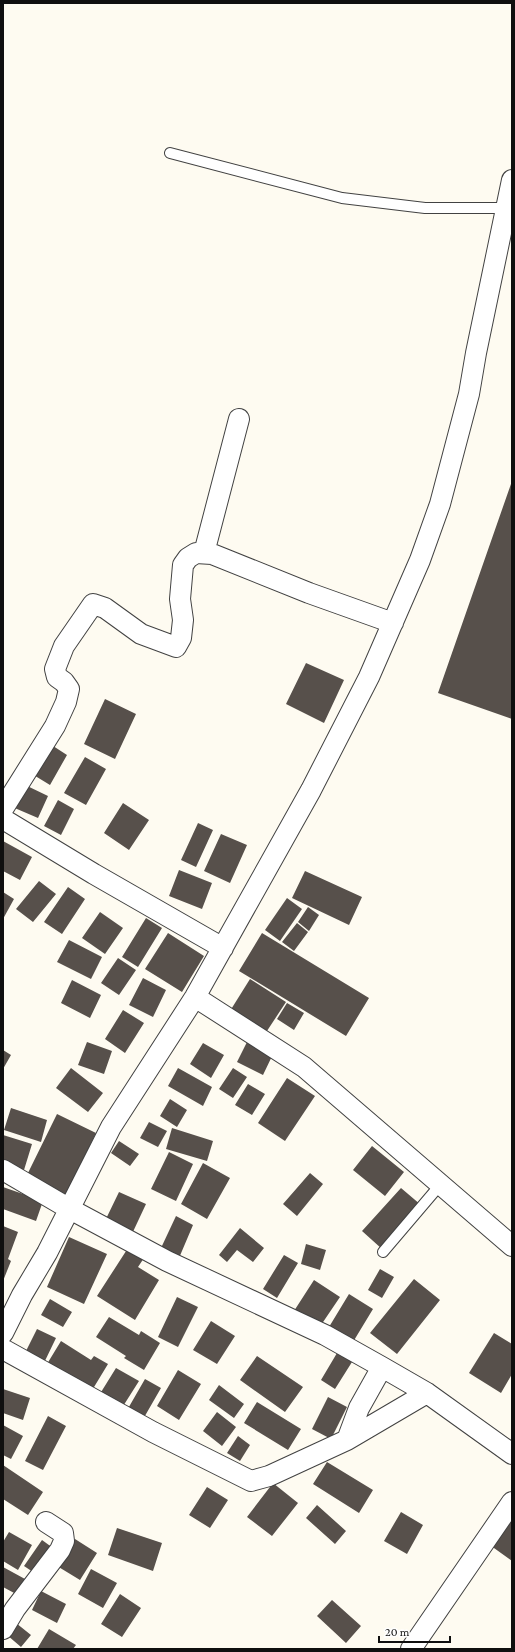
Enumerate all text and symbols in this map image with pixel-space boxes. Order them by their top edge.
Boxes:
scale bar [379,1618,450,1644]
text: 20 m [385,1625,410,1639]

